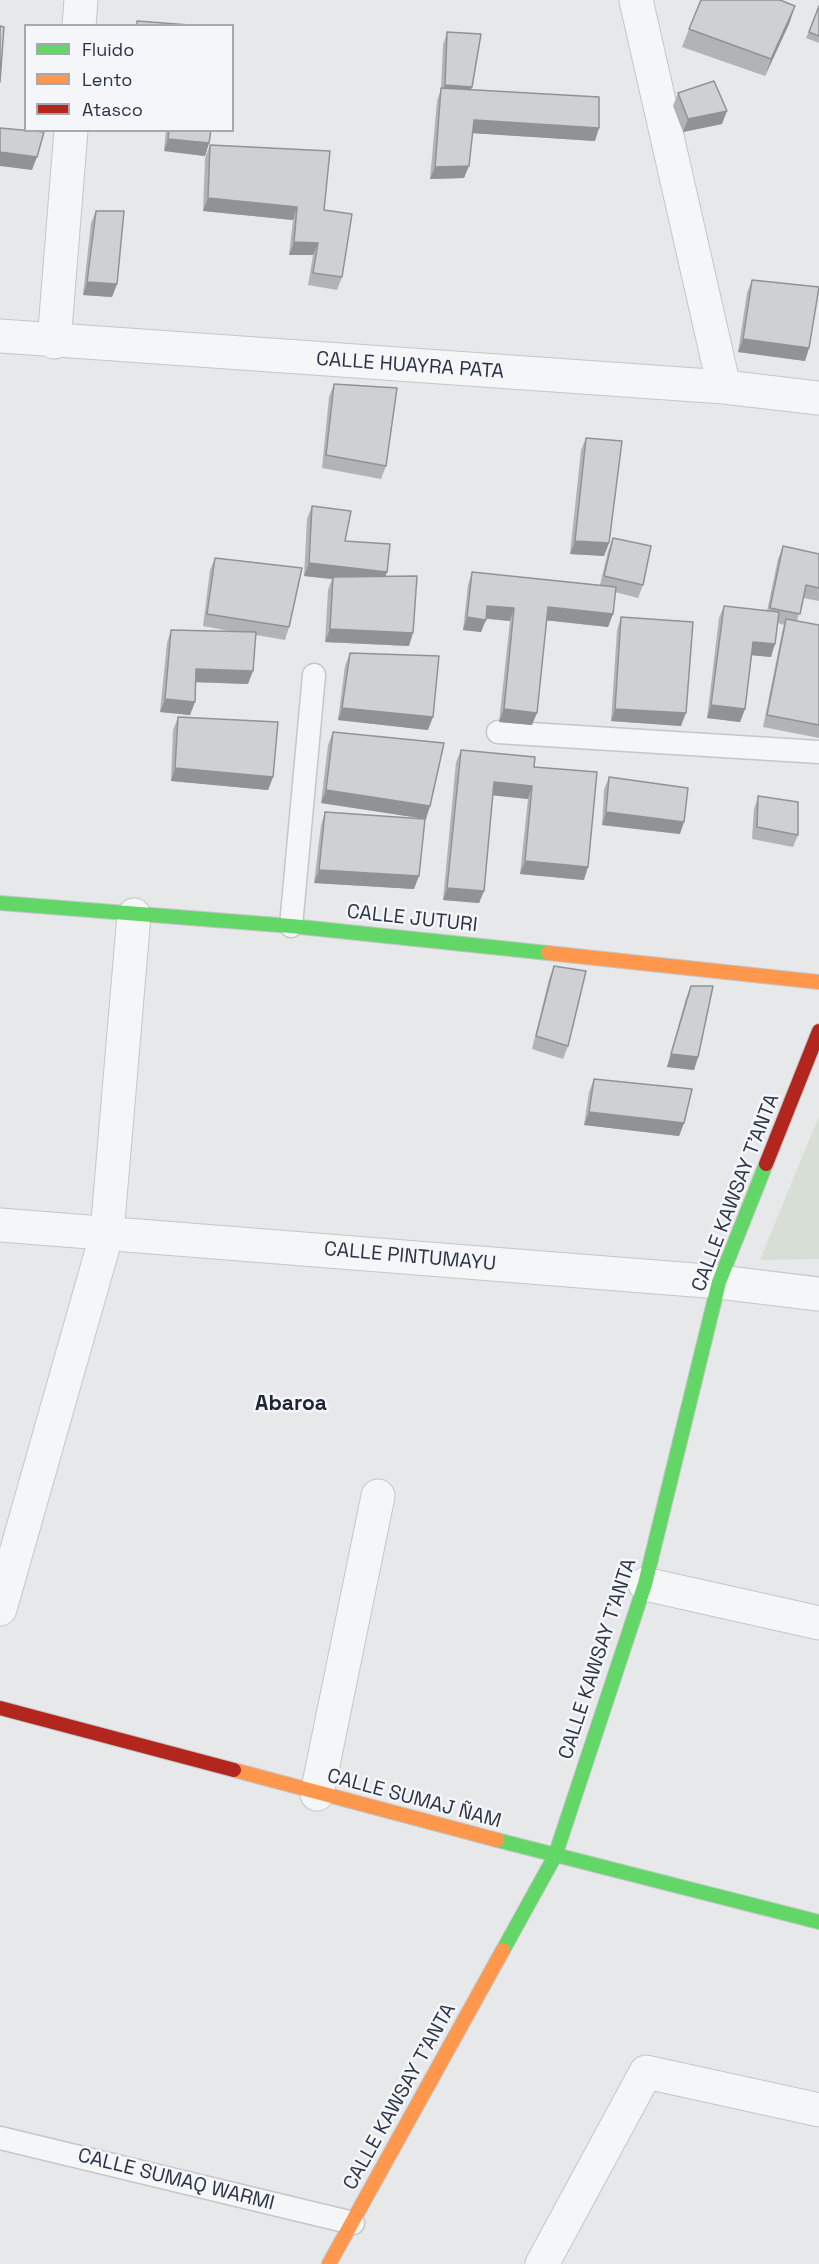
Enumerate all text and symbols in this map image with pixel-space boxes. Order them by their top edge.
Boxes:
legend [24,24,234,132]
text: Fluido [82,38,134,61]
text: Lento [82,68,132,91]
text: Atasco [82,98,143,121]
street label: CALLE HUAYRA PATA [315,347,505,385]
street label: CALLE JUTURI [345,900,479,938]
street label: CALLE KAWSAY T'ANTA [687,1091,785,1295]
street label: CALLE PINTUMAYU [323,1238,497,1276]
district label: Abaroa [255,1391,327,1417]
street label: CALLE KAWSAY T'ANTA [554,1556,642,1762]
street label: CALLE SUMAJ ÑAM [324,1764,504,1834]
street label: CALLE KAWSAY T'ANTA [339,1999,461,2195]
street label: CALLE SUMAQ WARMI [75,2144,277,2216]

